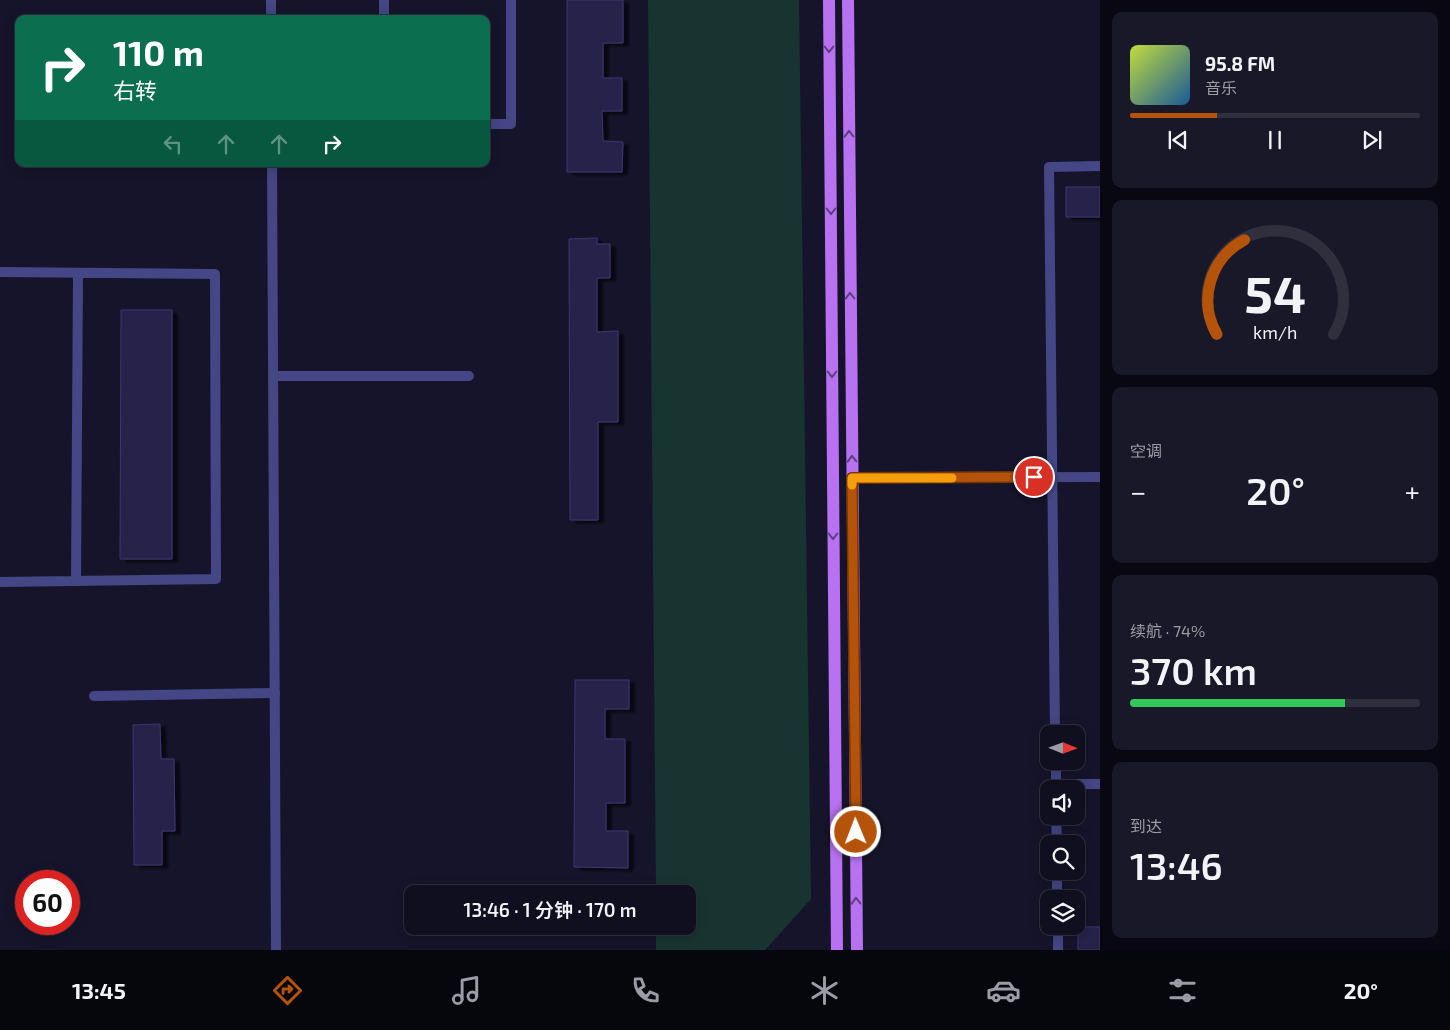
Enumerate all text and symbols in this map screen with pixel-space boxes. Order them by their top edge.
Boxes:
text: 110 m [113,31,204,73]
icon: right [30,35,95,100]
one-way arrow [824,45,834,53]
text: 95.8 FM [1205,52,1275,75]
text: 右转 [113,77,157,103]
text: 音乐 [1205,78,1237,97]
icon: previous [1164,126,1192,154]
icon: pause [1261,126,1289,154]
icon: next [1358,126,1386,154]
icon: left [159,130,187,158]
icon: ahead [212,130,240,158]
icon: ahead [265,130,293,158]
icon: right [318,130,346,158]
one-way arrow [844,130,854,138]
one-way arrow [826,208,836,215]
text: 54 [1244,261,1306,323]
one-way arrow [845,292,856,300]
text: km/h [1253,321,1297,343]
one-way arrow [827,370,837,378]
text: 空调 [1130,441,1162,460]
one-way arrow [847,455,857,462]
pin [1013,456,1055,498]
icon: arrive [1020,463,1048,491]
text: 20° [1246,467,1305,513]
text: − [1130,474,1146,508]
text: + [1405,474,1420,508]
one-way arrow [828,532,838,540]
text: 续航 · 74% [1130,621,1205,640]
text: 370 km [1130,647,1257,693]
north arrow [1040,725,1085,770]
map controls [1040,725,1085,935]
button: sound [1040,780,1085,825]
position arrow [829,805,881,857]
text: 到达 [1130,816,1162,835]
button: search [1040,835,1085,880]
text: 13:46 [1130,842,1223,888]
speed limit sign: 60 [15,870,80,935]
button: layers [1040,890,1085,935]
one-way arrow [851,897,861,905]
text: 13:46 · 1 分钟 · 170 m [464,898,636,921]
icon: directions [270,973,305,1008]
icon: music [449,973,484,1008]
icon: phone [628,973,663,1008]
icon: climate [807,973,842,1008]
icon: car [986,973,1021,1008]
icon: filters [1165,973,1200,1008]
text: 13:45 [72,977,126,1003]
text: 20° [1344,977,1378,1003]

